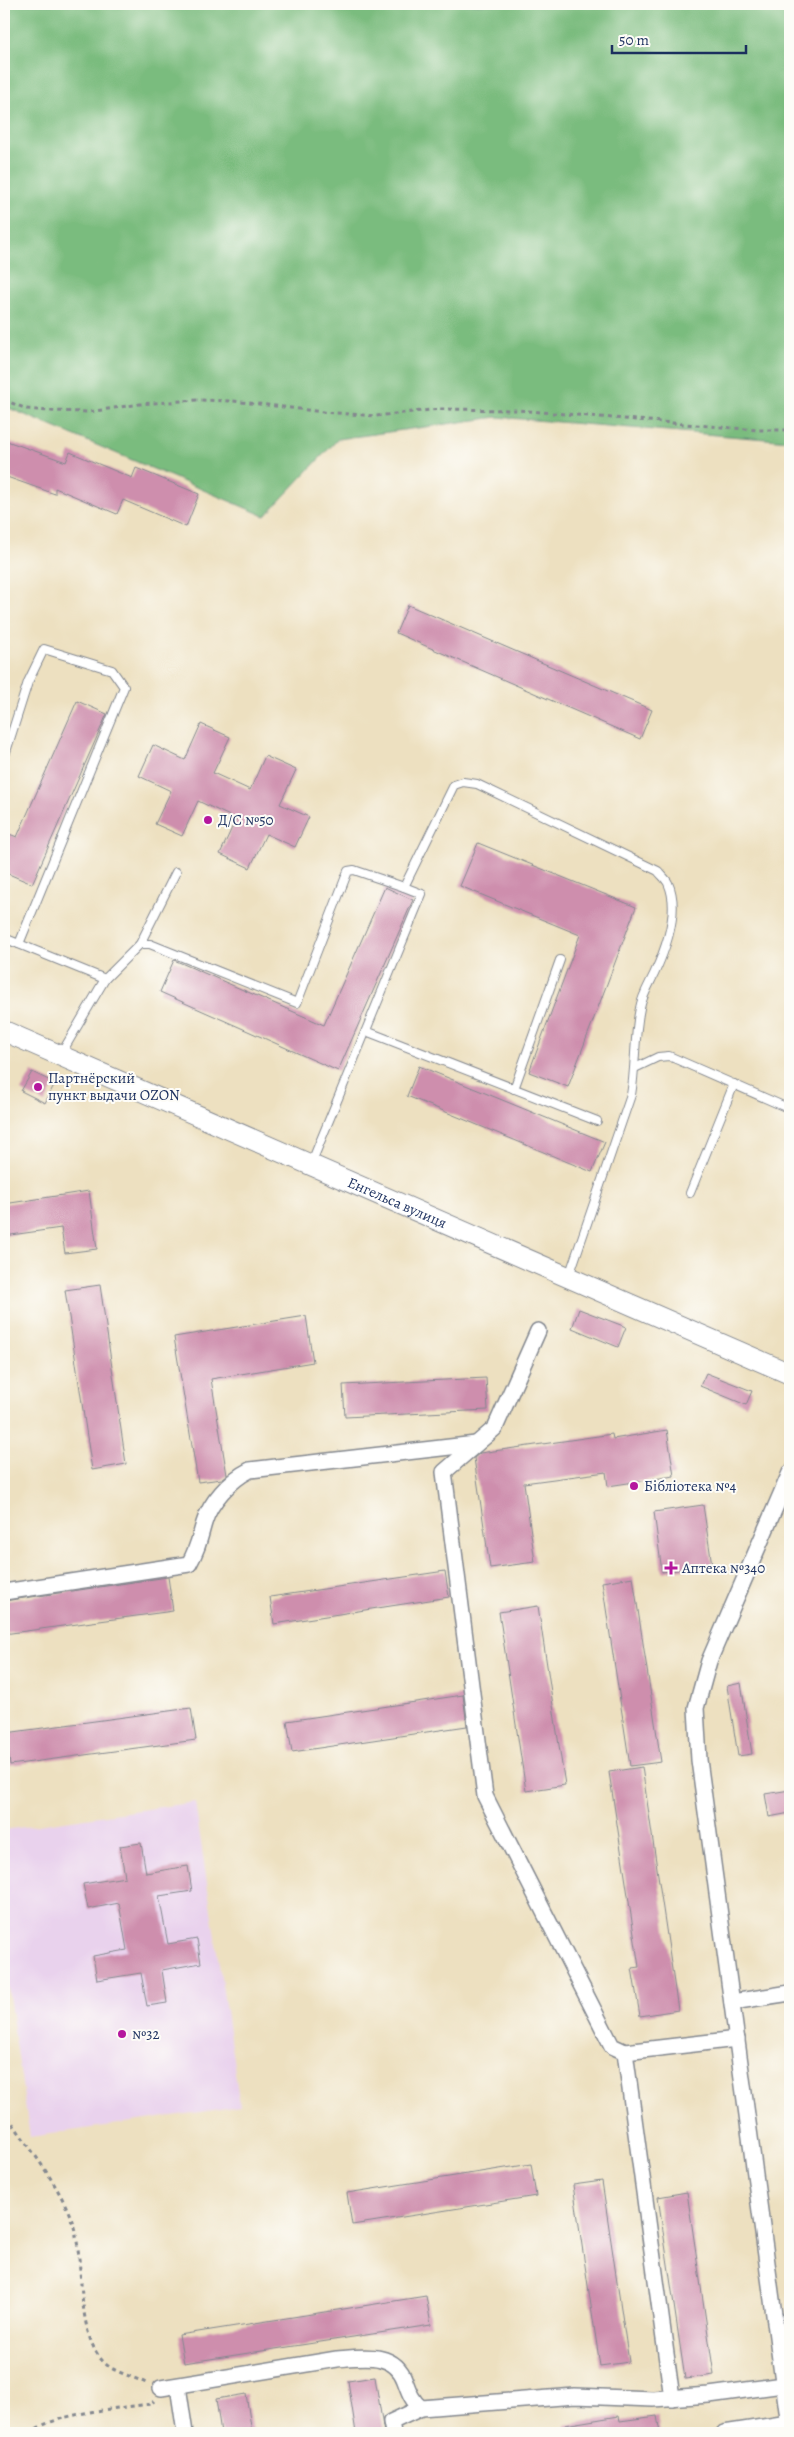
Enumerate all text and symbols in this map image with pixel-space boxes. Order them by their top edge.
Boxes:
scale bar [612,22,745,54]
text: 50 m [619,30,649,50]
place label: Д/С №50 [218,810,274,830]
marker: Д/С №50 [202,814,214,826]
place label: Партнёрский пункт выдачи OZON [48,1068,180,1105]
marker: Партнёрский пункт выдачи OZON [32,1081,44,1093]
street label: Енгельса вулиця [344,1172,450,1233]
place label: Бібліотека №4 [644,1476,736,1496]
marker: Бібліотека №4 [628,1480,640,1492]
place label: Аптека №340 [681,1558,765,1578]
marker: Аптека №340 [664,1561,678,1575]
place label: №32 [132,2024,160,2044]
marker: №32 [116,2028,128,2040]

